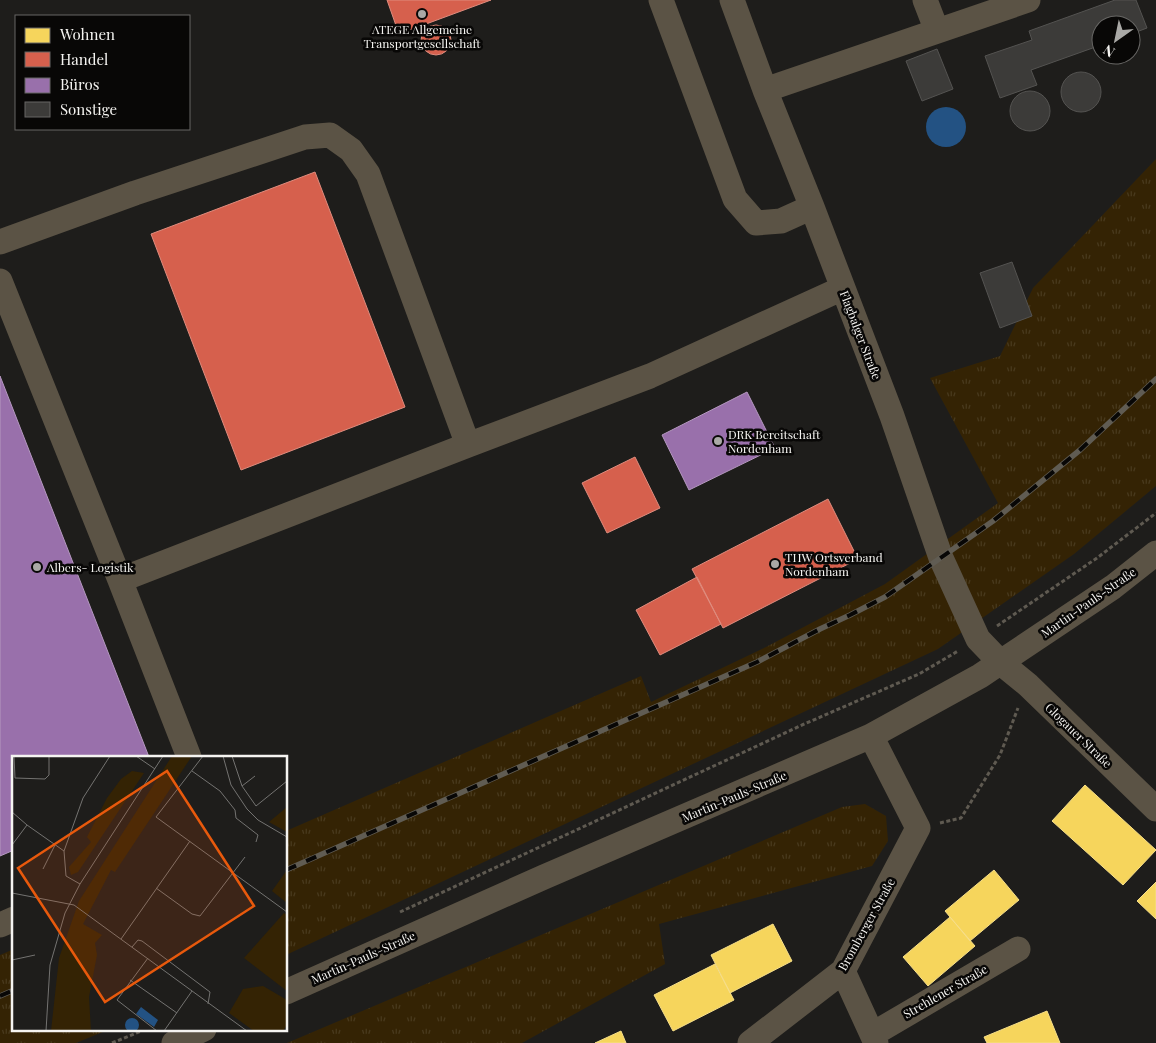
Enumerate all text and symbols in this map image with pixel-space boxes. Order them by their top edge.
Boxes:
marker: ATEGE Allgemeine Transportgesellschaft [416,8,428,20]
legend [15,15,190,130]
north arrow [1091,15,1141,65]
place label: ATEGE Allgemeine Transportgesellschaft [363,21,481,51]
text: Wohnen [59,24,115,44]
text: N [1099,41,1118,62]
text: Handel [60,49,108,69]
text: Büros [60,74,99,94]
text: Sonstige [60,99,117,119]
street label: Flagbalger Straße [837,288,885,382]
place label: DRK Bereitschaft Nordenham [728,426,821,456]
marker: DRK Bereitschaft Nordenham [712,435,724,447]
place label: THW Ortsverband Nordenham [785,549,883,579]
marker: THW Ortsverband Nordenham [769,558,781,570]
place label: Albers- Logistik [46,559,134,575]
marker: Albers- Logistik [31,561,43,573]
street label: Martin-Pauls-Straße [1037,563,1139,641]
street label: Glogauer Straße [1042,699,1116,771]
inset map [12,756,288,1030]
street label: Martin-Pauls-Straße [679,767,789,825]
street label: Bromberger Straße [834,875,898,973]
street label: Martin-Pauls-Straße [308,927,418,987]
street label: Strehlener Straße [900,960,990,1022]

